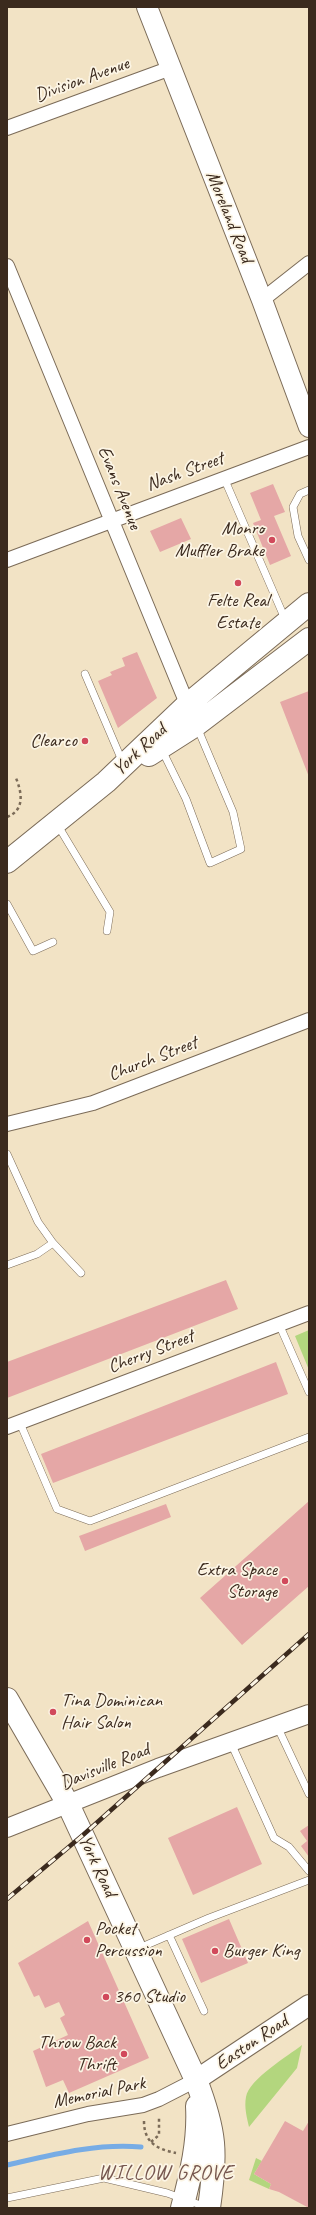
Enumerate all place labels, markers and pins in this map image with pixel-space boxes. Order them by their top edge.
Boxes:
place label: Monro Muffler Brake [175,518,264,562]
marker: Monro Muffler Brake [267,535,277,545]
marker: Felte Real Estate [233,578,243,588]
place label: Felte Real Estate [207,590,269,634]
place label: Clearco [30,730,77,752]
marker: Clearco [80,736,90,746]
place label: Extra Space Storage [197,1559,277,1603]
marker: Extra Space Storage [280,1576,290,1586]
place label: Tina Dominican Hair Salon [61,1690,162,1734]
marker: Tina Dominican Hair Salon [48,1707,58,1717]
place label: Pocket Percussion [95,1918,162,1962]
marker: Pocket Percussion [82,1935,92,1945]
place label: Burger King [223,1940,300,1962]
marker: Burger King [210,1946,220,1956]
place label: 360 Studio [114,1986,185,2008]
marker: 360 Studio [101,1992,111,2002]
place label: Throw Back Thrift [38,2032,116,2076]
marker: Throw Back Thrift [119,2049,129,2059]

